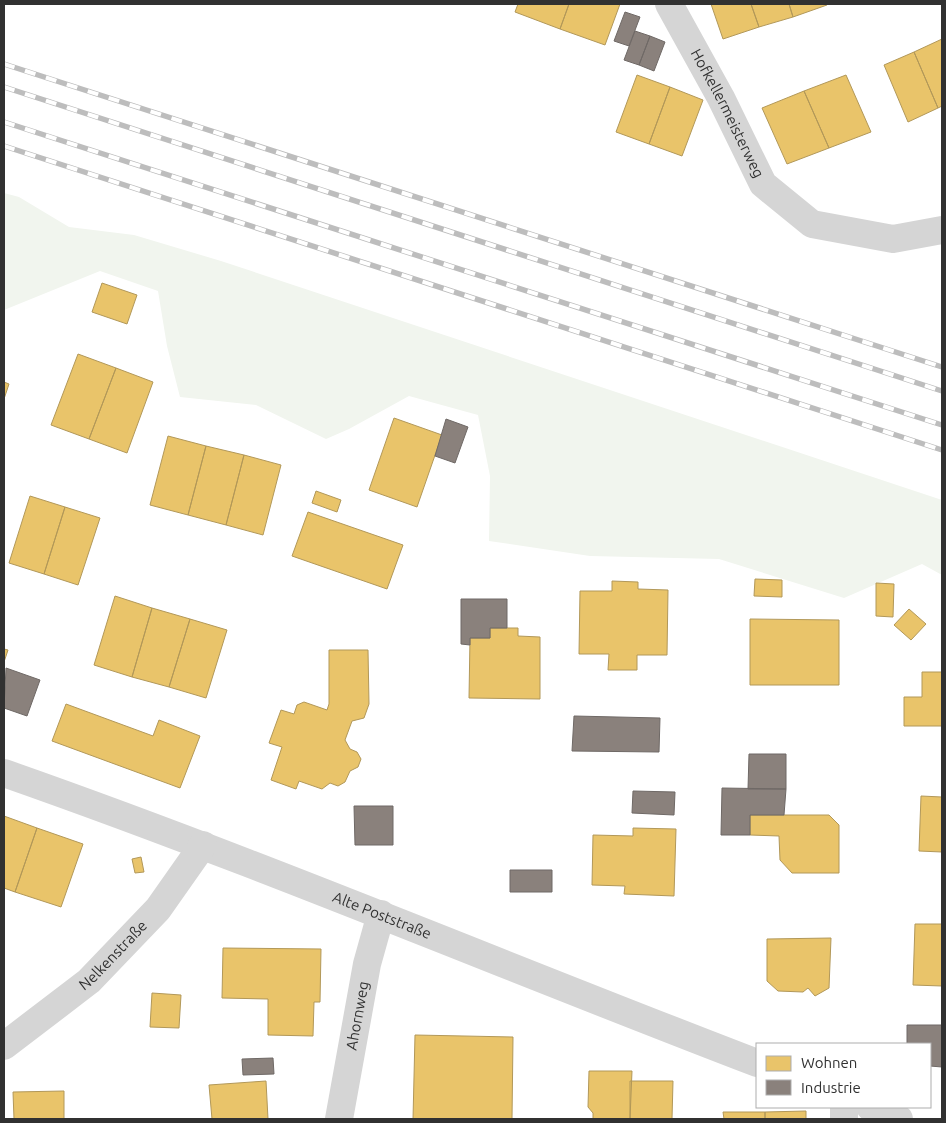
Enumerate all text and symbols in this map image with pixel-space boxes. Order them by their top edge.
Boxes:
street label: Hofkellermeisterweg [688,46,768,180]
street label: Alte Poststraße [330,888,434,942]
street label: Nelkenstraße [75,917,150,994]
street label: Ahornweg [343,980,372,1052]
legend [756,1043,931,1108]
text: Wohnen [801,1054,857,1071]
text: Industrie [801,1079,861,1096]

